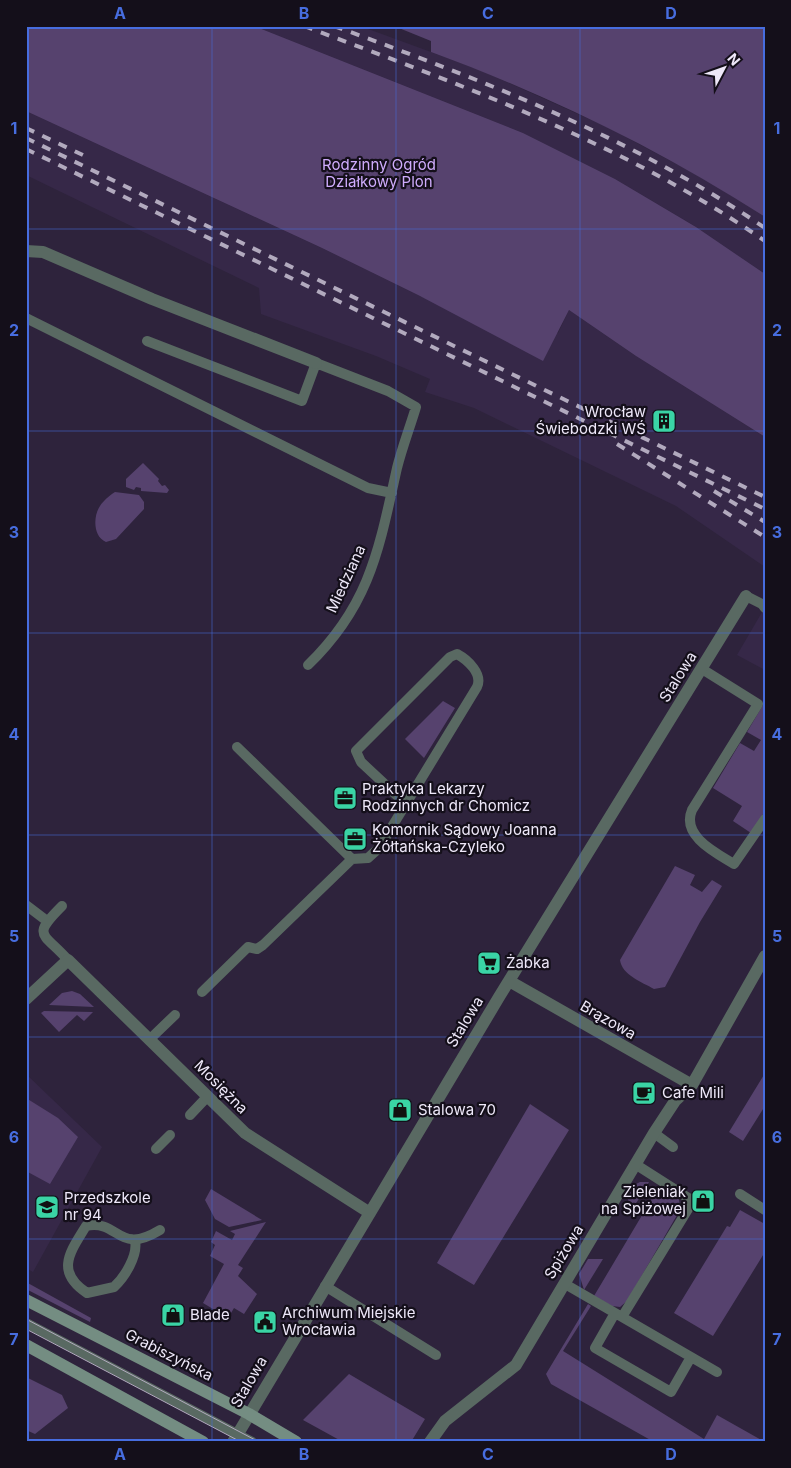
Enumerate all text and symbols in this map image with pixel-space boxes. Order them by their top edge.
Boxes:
text: A [114,3,126,23]
text: B [299,3,309,23]
text: C [482,3,494,23]
text: D [665,3,677,23]
north arrow [698,42,748,92]
text: N [724,50,744,69]
text: 1 [11,118,17,138]
text: 1 [774,118,780,138]
park label: Rodzinny Ogród Działkowy Plon [322,155,436,191]
text: 2 [9,320,19,340]
text: 2 [772,320,782,340]
place label: Wrocław Świebodzki WŚ [536,402,646,438]
building icon: Wrocław Świebodzki WŚ [651,408,677,434]
text: 3 [9,522,19,542]
text: 3 [772,522,782,542]
street label: Miedziana [322,542,370,616]
street label: Stalowa [655,648,700,706]
text: 4 [9,724,20,744]
text: 4 [772,724,783,744]
place label: Praktyka Lekarzy Rodzinnych dr Chomicz [362,779,530,815]
office icon: Praktyka Lekarzy Rodzinnych dr Chomicz [332,785,358,811]
place label: Komornik Sądowy Joanna Żółtańska-Czyleko [372,820,557,856]
office icon: Komornik Sądowy Joanna Żółtańska-Czyleko [342,826,368,852]
text: 5 [9,926,19,946]
text: 5 [772,926,782,946]
supermarket icon: Żabka [476,950,502,976]
place label: Żabka [506,953,550,972]
street label: Stalowa [442,993,487,1051]
street label: Brązowa [577,996,640,1043]
street label: Mosiężna [191,1056,252,1117]
cafe icon: Cafe Mili [631,1080,657,1106]
place label: Cafe Mili [662,1083,724,1102]
shop icon: Stalowa 70 [387,1097,413,1123]
place label: Stalowa 70 [418,1100,496,1119]
text: 6 [9,1127,19,1147]
text: 6 [772,1127,782,1147]
place label: Zieleniak na Spiżowej [601,1182,687,1218]
place label: Przedszkole nr 94 [64,1188,151,1224]
shop icon: Zieleniak na Spiżowej [690,1188,716,1214]
school or university icon: Przedszkole nr 94 [34,1194,60,1220]
street label: Spiżowa [540,1221,587,1282]
shop icon: Blade [160,1302,186,1328]
place label: Archiwum Miejskie Wrocławia [282,1303,415,1339]
place label: Blade [190,1305,230,1324]
public building icon: Archiwum Miejskie Wrocławia [252,1309,278,1335]
street label: Grabiszyńska [122,1324,216,1385]
text: 7 [9,1329,19,1349]
text: 7 [772,1329,782,1349]
street label: Stalowa [226,1353,271,1411]
text: A [114,1444,126,1464]
text: B [299,1444,309,1464]
text: C [482,1444,494,1464]
text: D [665,1444,677,1464]

